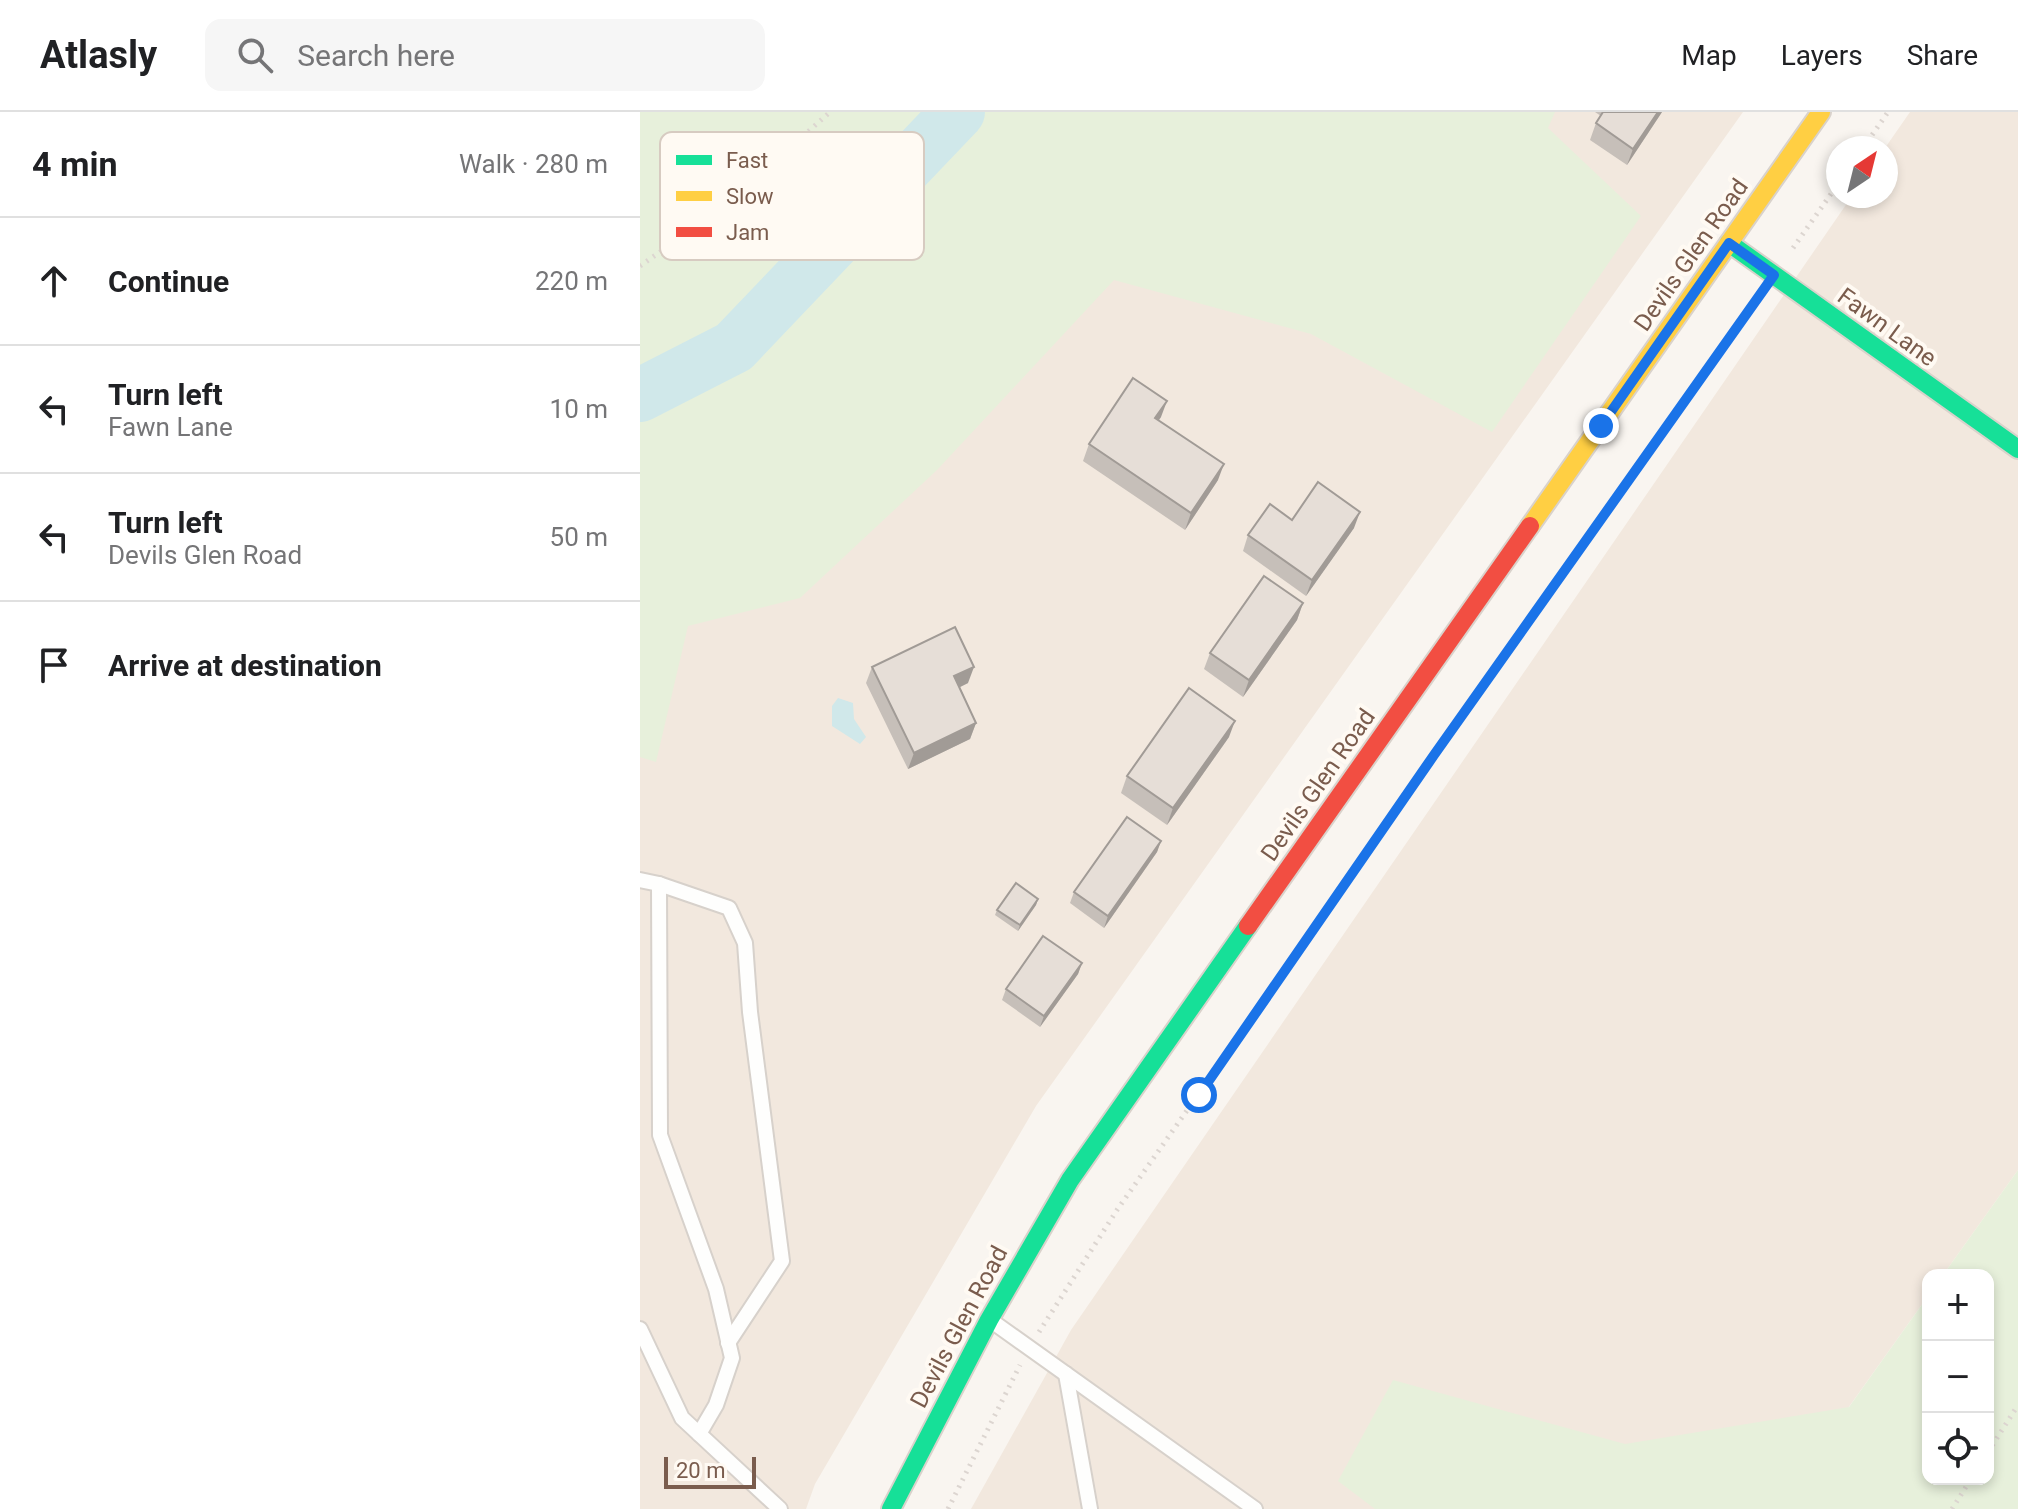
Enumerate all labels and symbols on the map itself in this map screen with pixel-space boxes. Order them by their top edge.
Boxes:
legend [660,132,924,260]
north arrow [1826,136,1898,208]
text: Fast [726,148,768,173]
street label: Devils Glen Road [1628,174,1754,336]
text: Slow [726,184,774,209]
text: Jam [726,220,769,245]
street label: Fawn Lane [1832,282,1942,372]
route end [1583,408,1619,444]
street label: Devils Glen Road [1255,704,1381,866]
route start [1181,1077,1217,1113]
street label: Devils Glen Road [905,1241,1013,1413]
scale bar [664,1453,756,1489]

